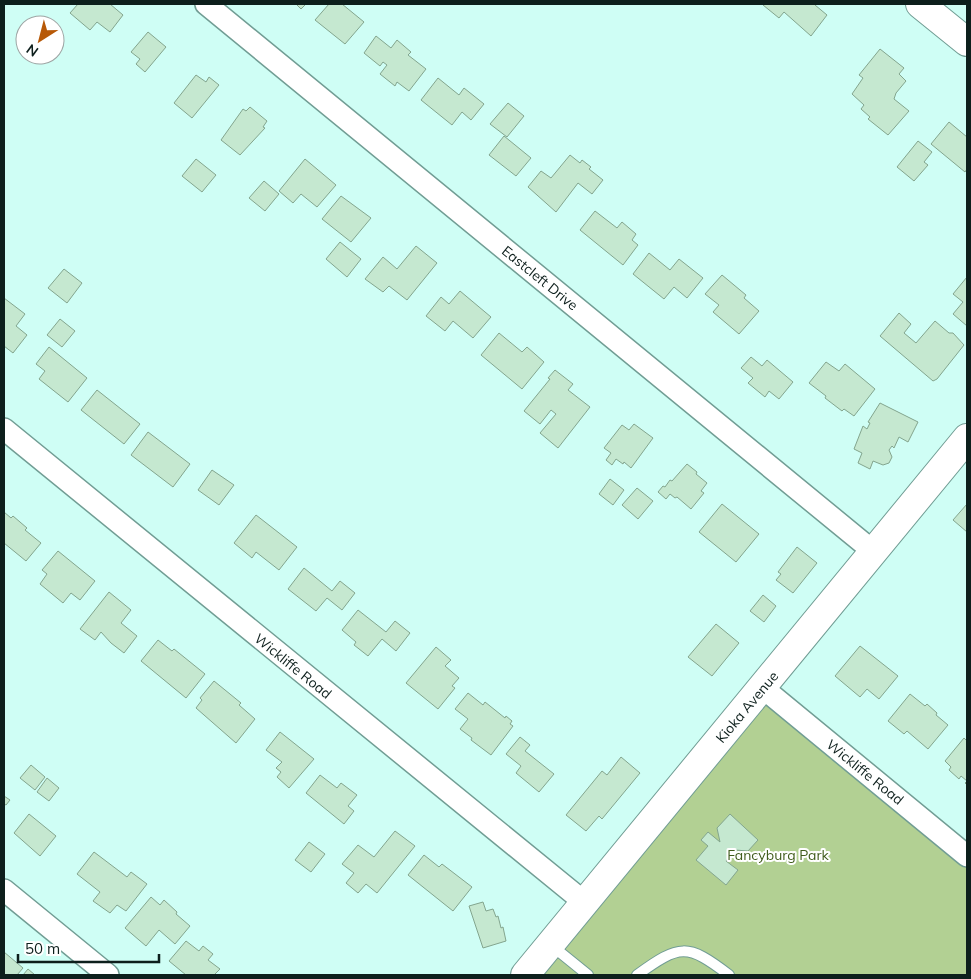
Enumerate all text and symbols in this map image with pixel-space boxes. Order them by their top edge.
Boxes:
north arrow [15,15,65,65]
text: N [23,40,42,61]
street label: Eastcleft Drive [498,242,582,314]
street label: Wickliffe Road [251,629,335,703]
street label: Kioka Avenue [712,667,782,747]
street label: Wickliffe Road [823,735,907,809]
park label: Fancyburg Park [727,846,830,864]
scale bar [18,932,159,964]
text: 50 m [25,939,60,958]

